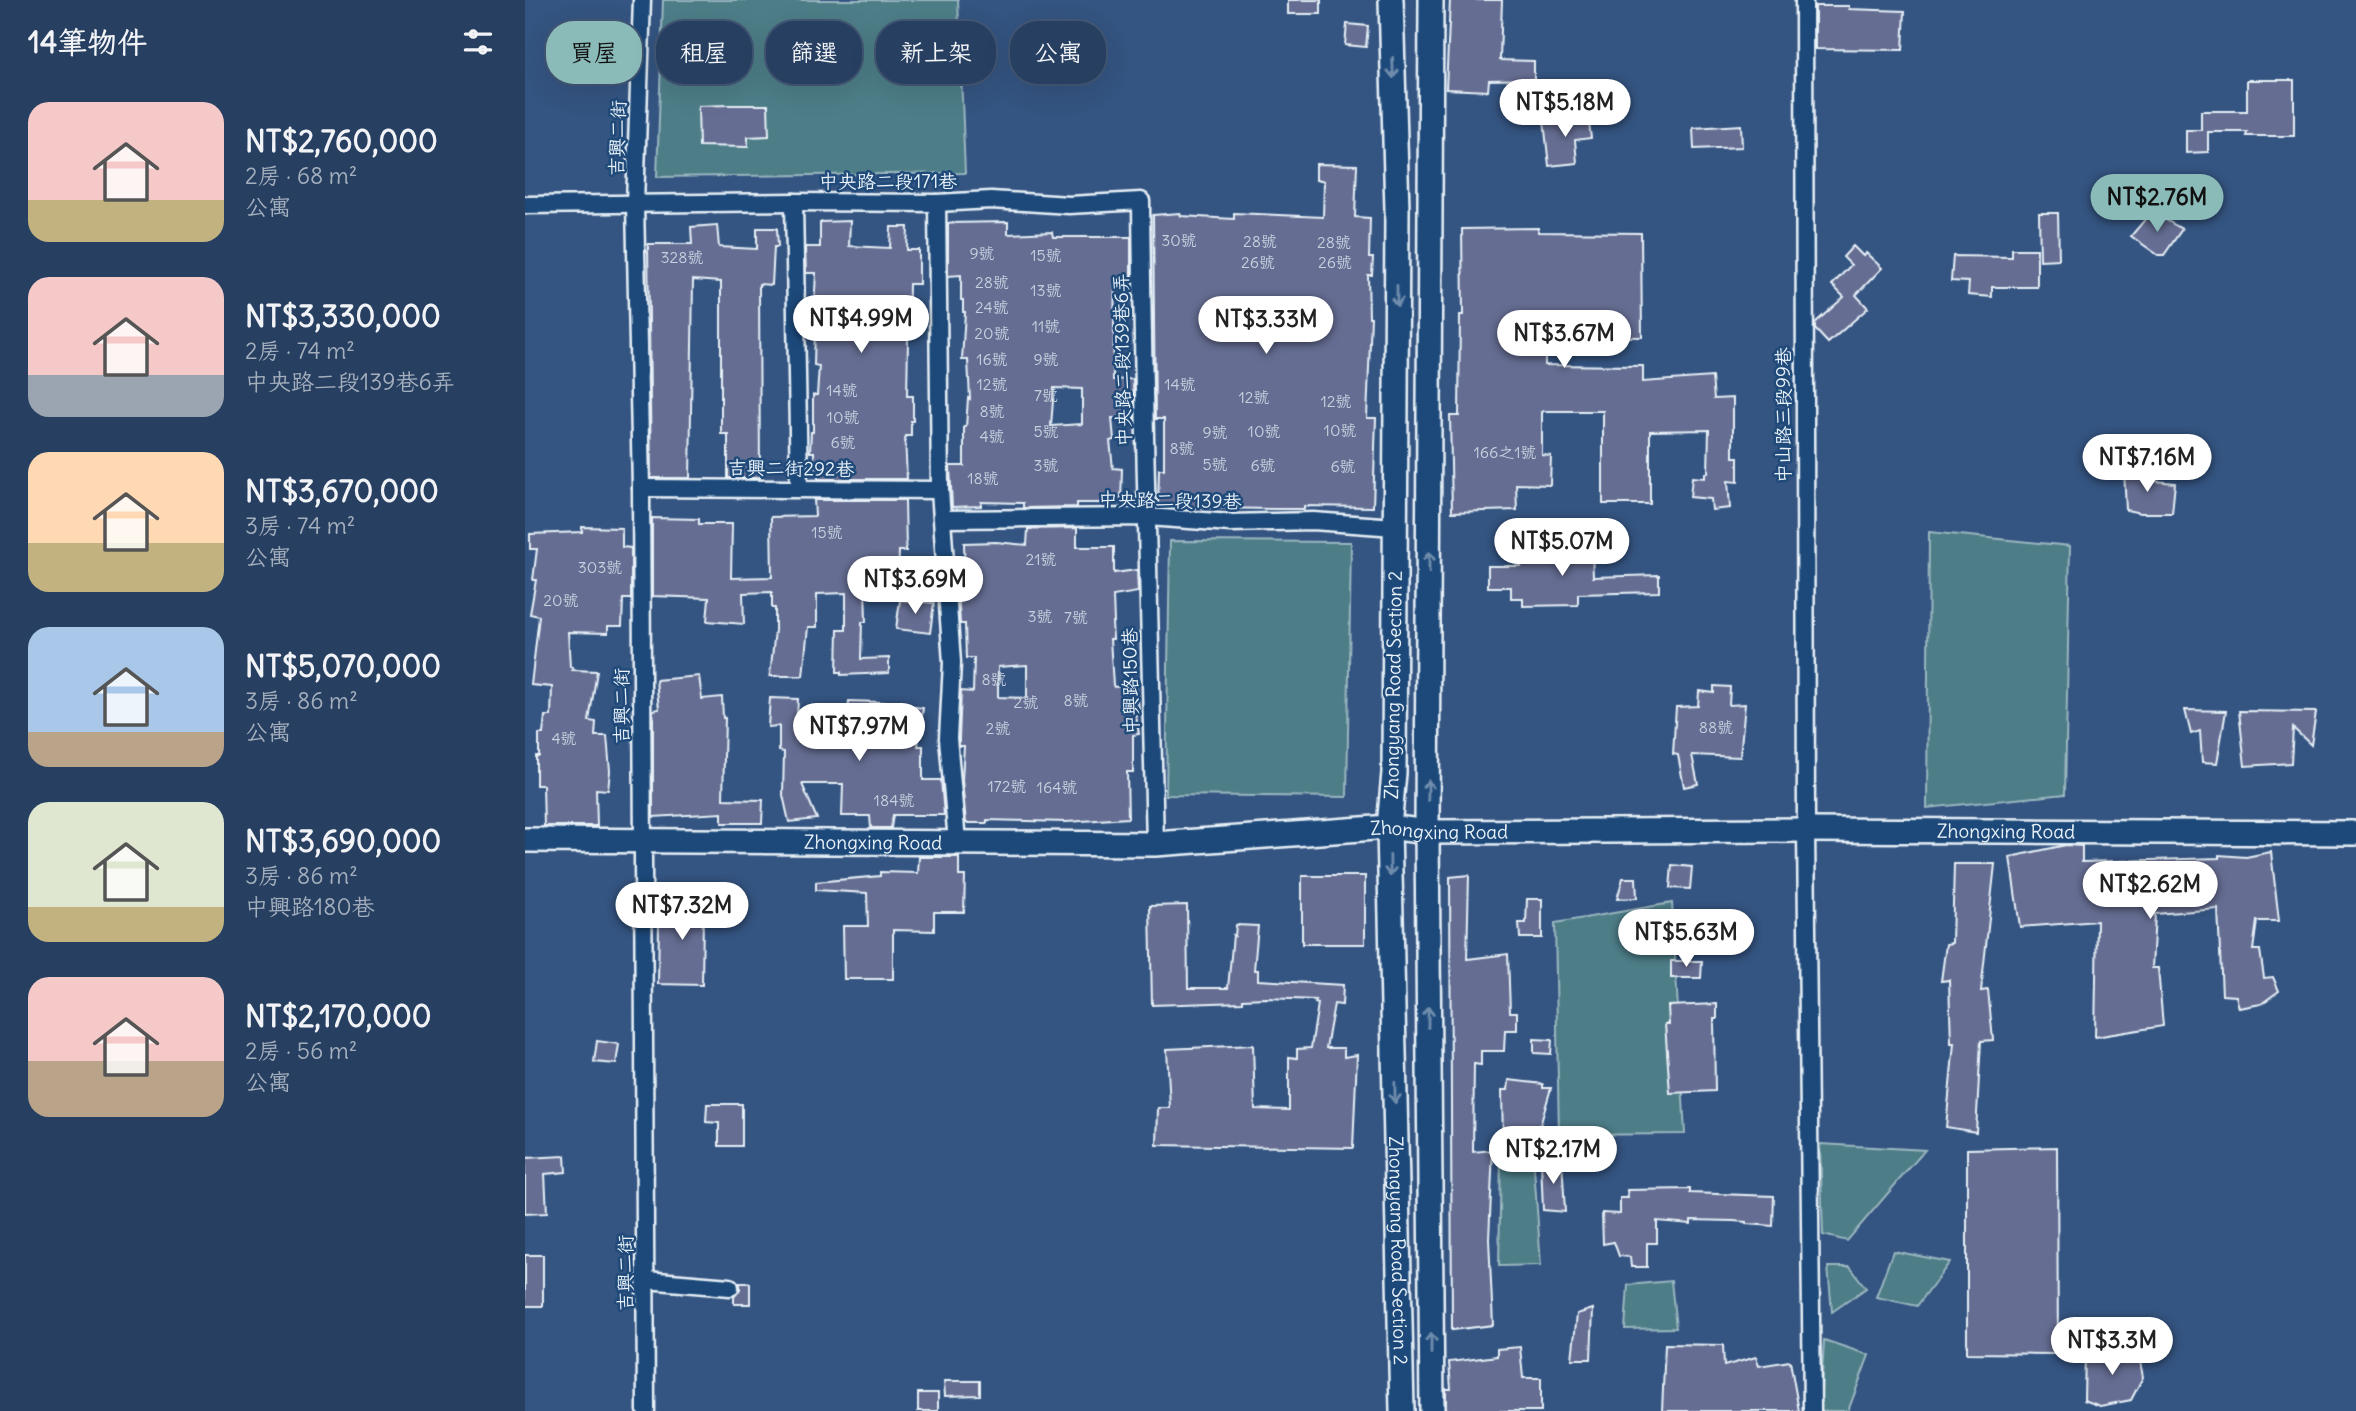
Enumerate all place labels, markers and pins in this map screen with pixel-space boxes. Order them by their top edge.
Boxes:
pin: NT$5.18M [1493,80,1637,139]
pin: NT$2.76M [2085,174,2229,234]
pin: NT$4.99M [789,296,933,355]
pin: NT$3.33M [1194,296,1338,356]
pin: NT$3.67M [1492,310,1636,370]
pin: NT$7.16M [2075,434,2219,494]
pin: NT$5.07M [1490,518,1634,578]
pin: NT$3.69M [843,556,987,616]
pin: NT$7.97M [787,704,931,763]
pin: NT$2.62M [2078,862,2222,921]
pin: NT$7.32M [610,883,754,942]
pin: NT$5.63M [1614,909,1758,969]
pin: NT$2.17M [1481,1126,1625,1186]
pin: NT$3.3M [2047,1318,2177,1377]

